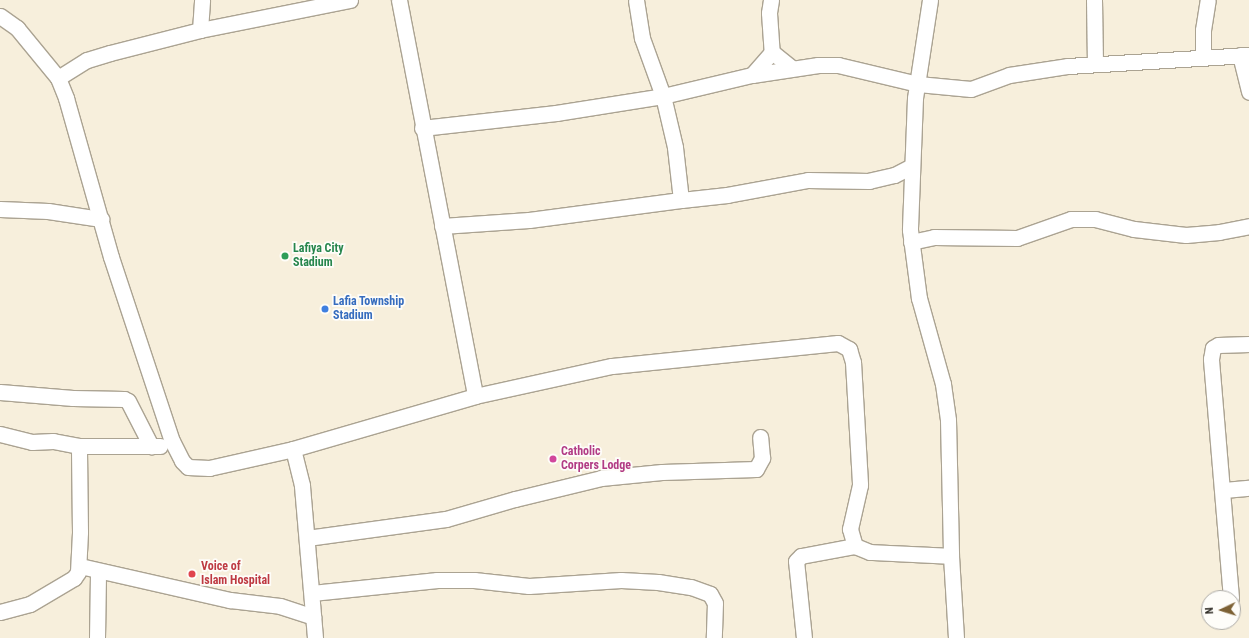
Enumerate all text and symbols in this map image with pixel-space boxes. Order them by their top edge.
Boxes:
place label: Lafiya City Stadium [293,242,343,270]
marker: Lafiya City Stadium [280,251,290,261]
place label: Lafia Township Stadium [333,295,404,323]
marker: Lafia Township Stadium [320,304,330,314]
place label: Catholic Corpers Lodge [561,445,631,473]
marker: Catholic Corpers Lodge [548,454,558,464]
place label: Voice of Islam Hospital [201,560,270,588]
marker: Voice of Islam Hospital [186,568,198,580]
north arrow [1201,590,1241,630]
text: N [1203,607,1216,615]

